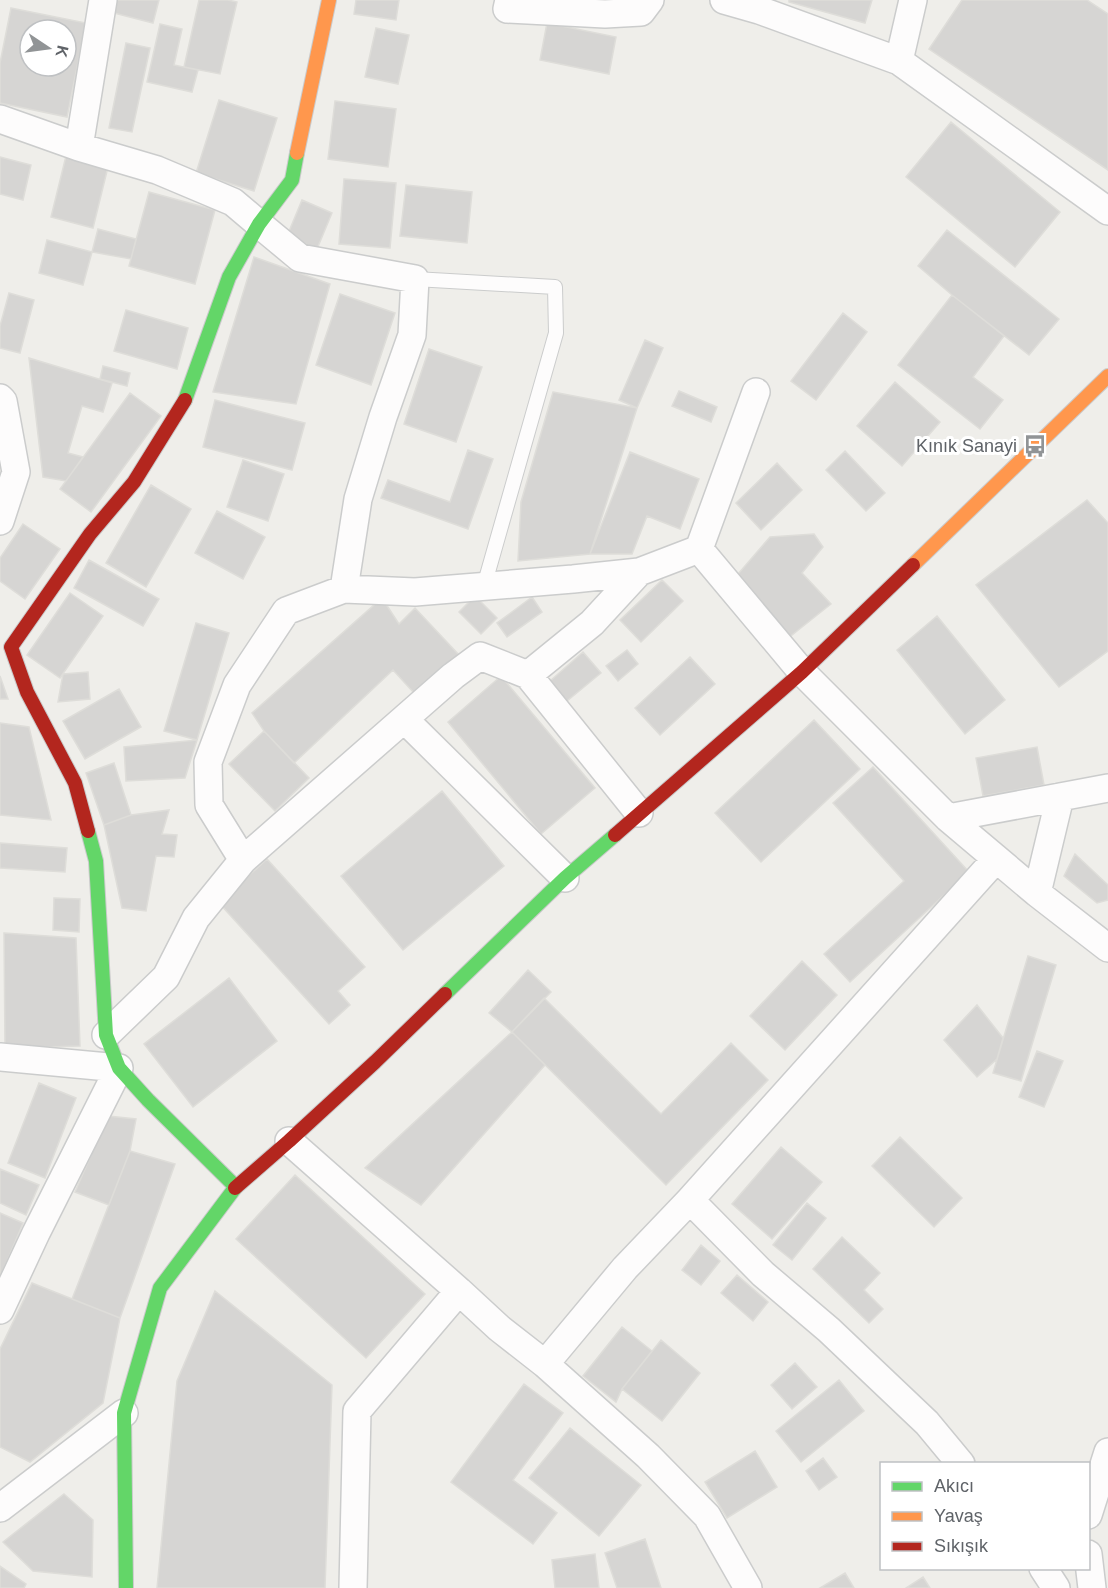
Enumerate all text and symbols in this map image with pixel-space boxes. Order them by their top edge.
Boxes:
north arrow [18,18,78,78]
text: K [52,44,72,59]
bus stop icon: Kınık Sanayi [1022,433,1048,459]
place label: Kınık Sanayi [916,436,1017,456]
legend [880,1462,1090,1570]
text: Akıcı [934,1476,974,1496]
text: Yavaş [934,1506,983,1526]
text: Sıkışık [934,1536,989,1556]

